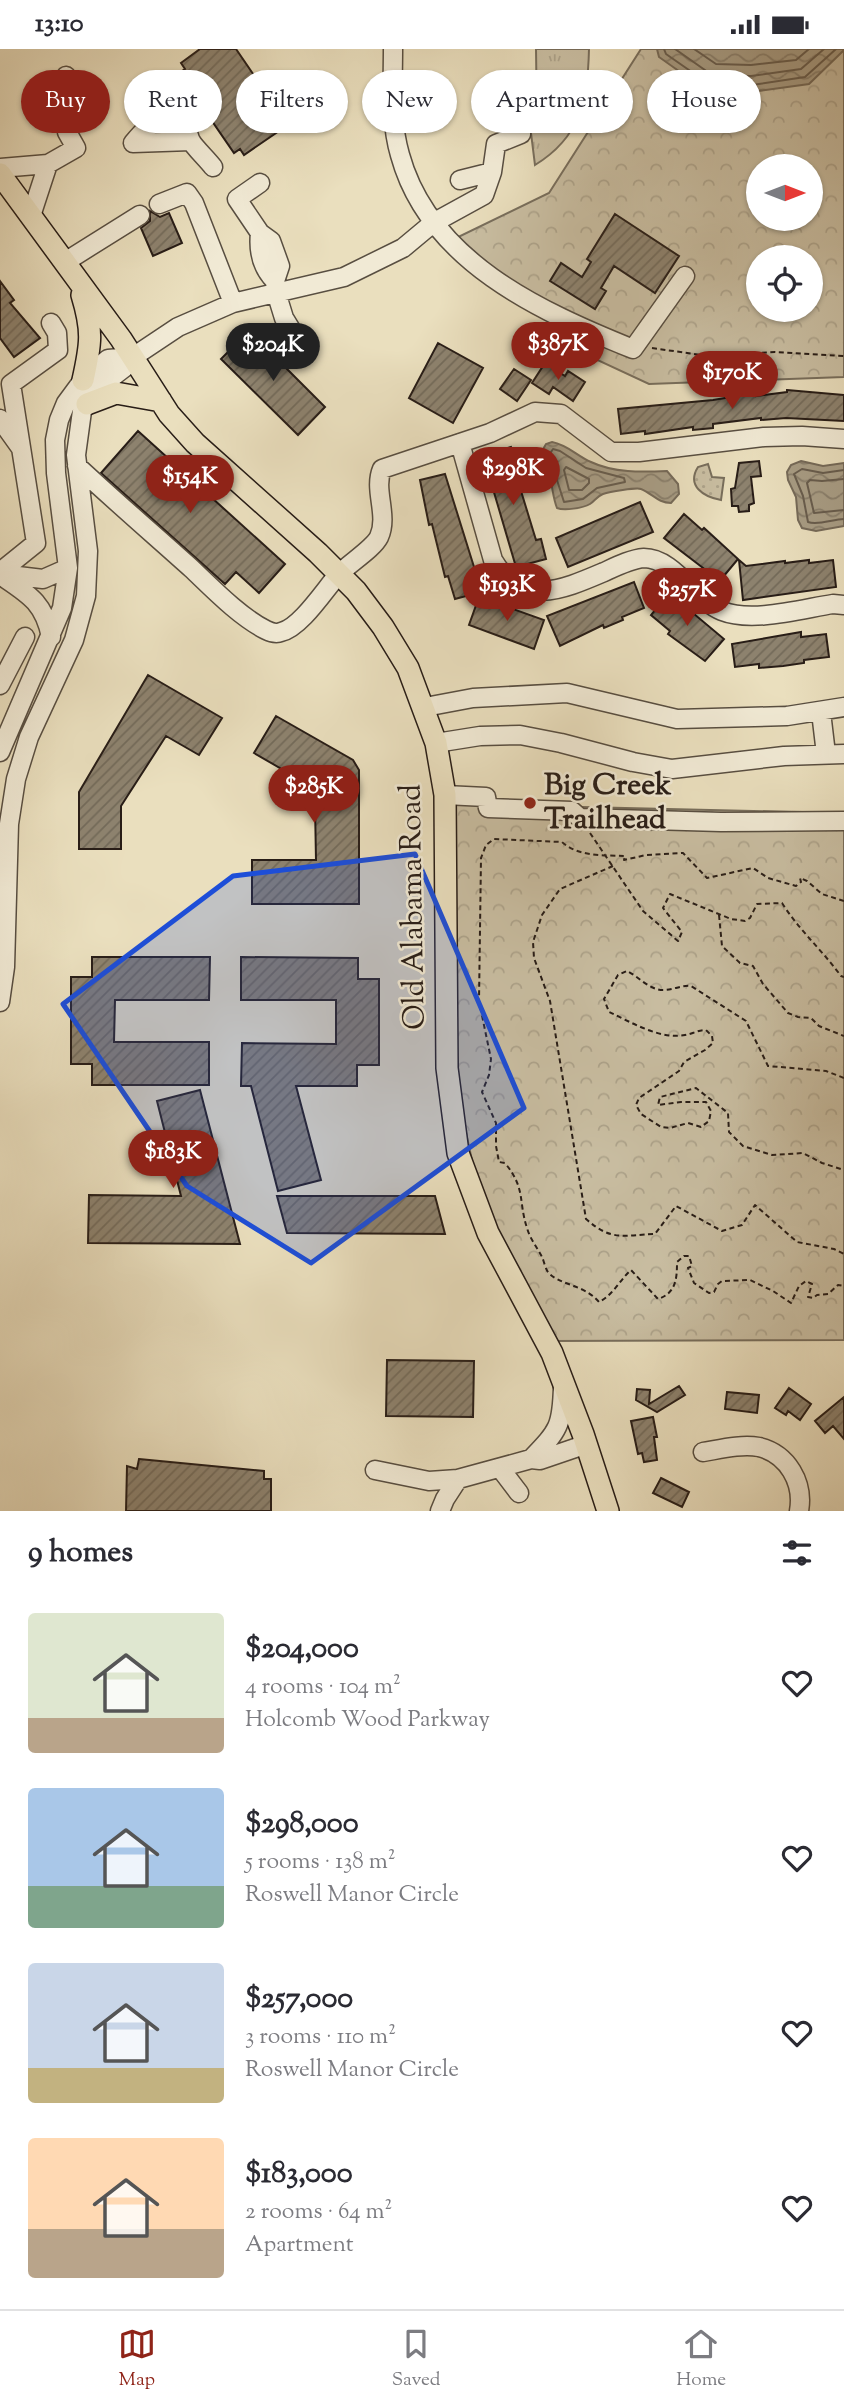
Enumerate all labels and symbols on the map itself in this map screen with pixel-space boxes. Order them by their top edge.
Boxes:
north arrow [746,154,822,231]
pin: $204K [224,323,322,383]
pin: $387K [509,323,607,382]
pin: $170K [683,351,781,411]
pin: $298K [464,447,562,507]
pin: $154K [141,455,239,515]
pin: $193K [458,563,556,623]
pin: $257K [638,569,736,628]
pin: $285K [265,765,363,825]
place label: Big Creek Trailhead [544,765,672,842]
street label: Old Alabama Road [390,784,438,1030]
marker: Big Creek Trailhead [522,795,538,811]
pin: $183K [124,1131,222,1190]

